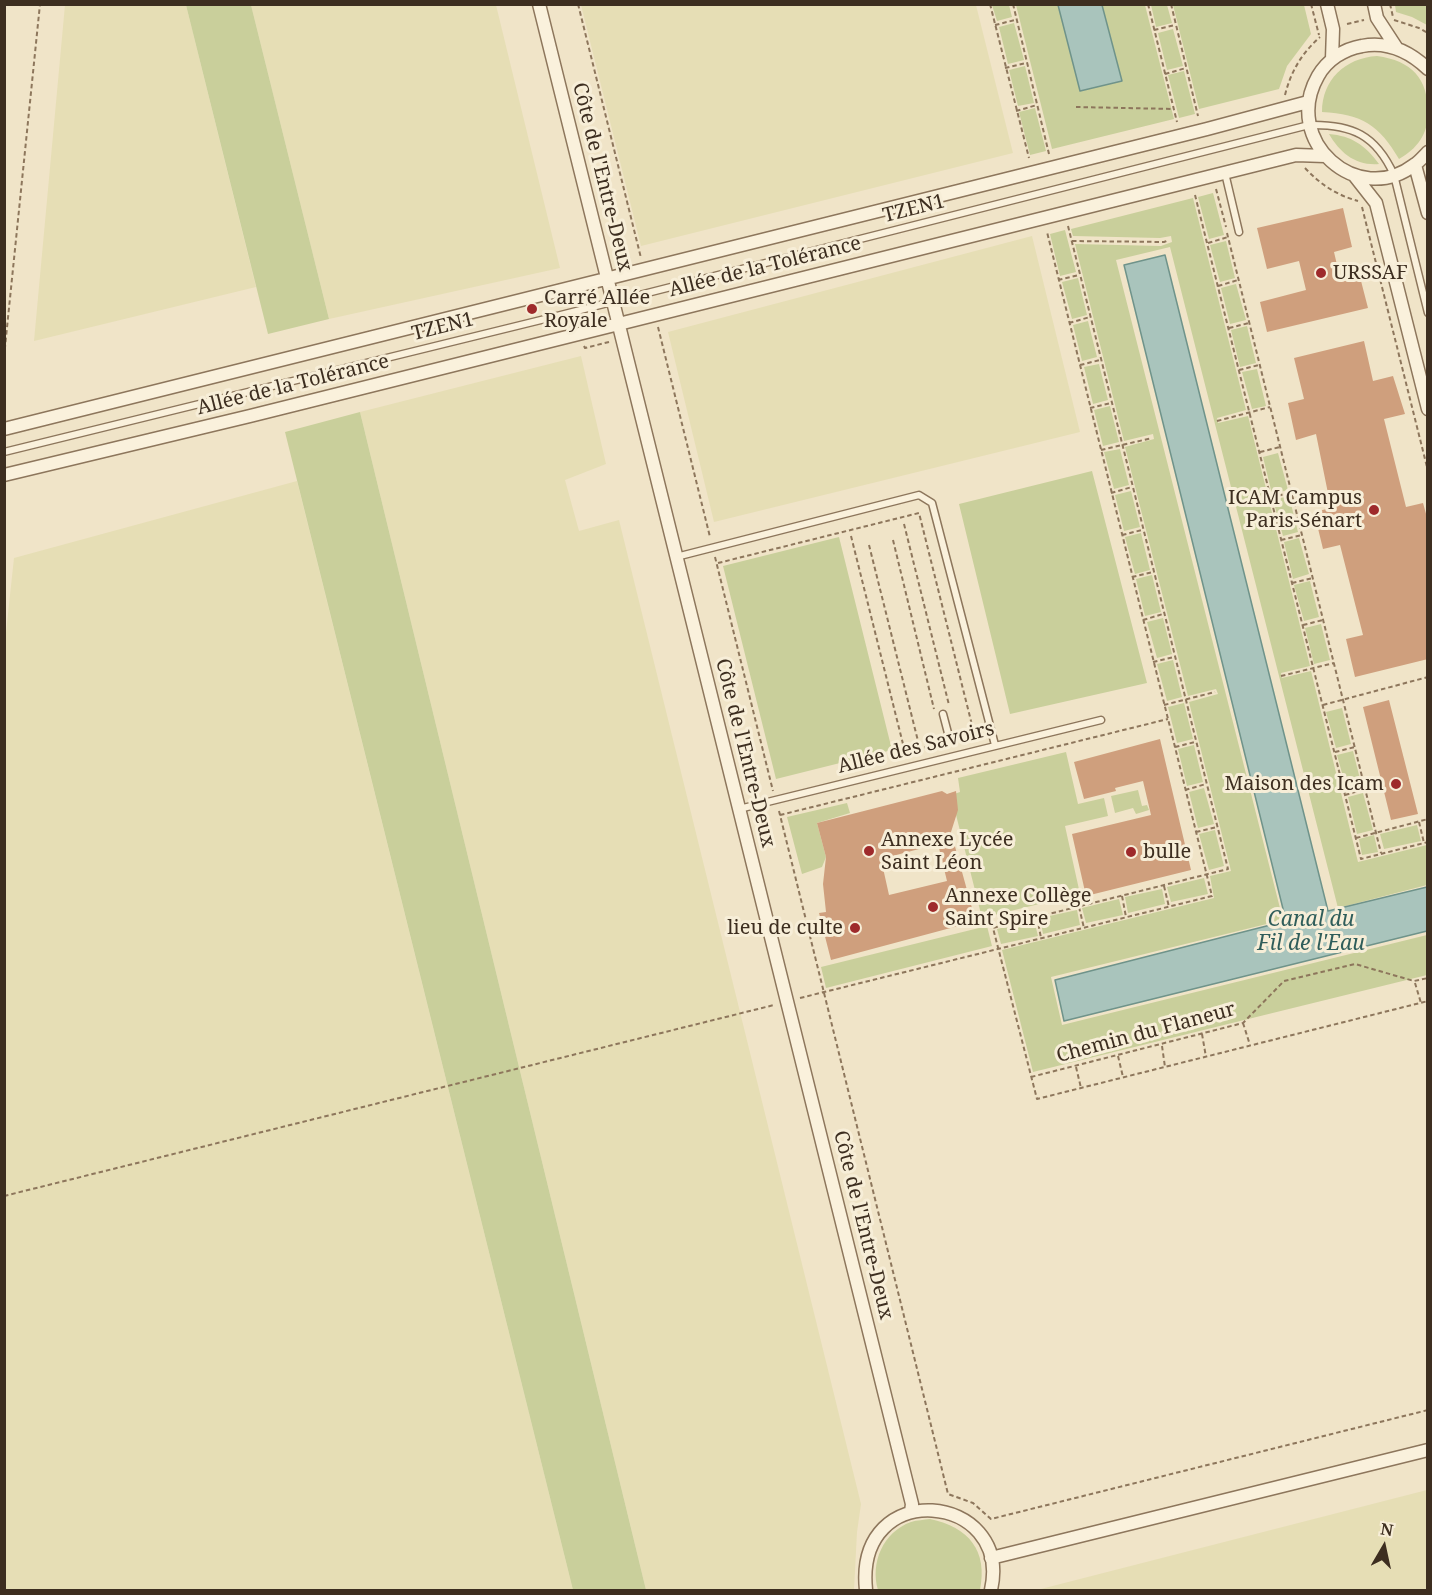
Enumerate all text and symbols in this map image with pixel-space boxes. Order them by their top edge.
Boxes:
street label: Côte de l'Entre-Deux [567,80,637,274]
street label: TZEN1 [881,190,947,228]
street label: Allée de la Tolérance [666,231,864,303]
place label: URSSAF [1333,261,1408,285]
marker: URSSAF [1314,266,1328,280]
place label: Carré Allée Royale [544,286,650,333]
marker: Carré Allée Royale [525,302,539,316]
street label: TZEN1 [410,308,476,346]
street label: Allée de la Tolérance [194,349,392,421]
place label: ICAM Campus Paris-Sénart [1228,486,1362,533]
marker: ICAM Campus Paris-Sénart [1367,503,1381,517]
street label: Côte de l'Entre-Deux [710,656,780,850]
street label: Allée des Savoirs [835,717,997,779]
place label: Maison des Icam [1224,772,1384,796]
marker: Maison des Icam [1389,777,1403,791]
place label: Annexe Lycée Saint Léon [881,828,1013,875]
place label: bulle [1143,840,1191,864]
marker: Annexe Lycée Saint Léon [862,844,876,858]
marker: bulle [1124,845,1138,859]
place label: Annexe Collège Saint Spire [945,884,1091,931]
marker: Annexe Collège Saint Spire [926,900,940,914]
water label: Canal du Fil de l'Eau [1257,907,1365,957]
place label: lieu de culte [727,916,843,940]
marker: lieu de culte [848,921,862,935]
street label: Chemin du Flaneur [1054,998,1238,1068]
street label: Côte de l'Entre-Deux [828,1128,898,1322]
north arrow [1354,1517,1414,1577]
text: N [1379,1517,1395,1541]

